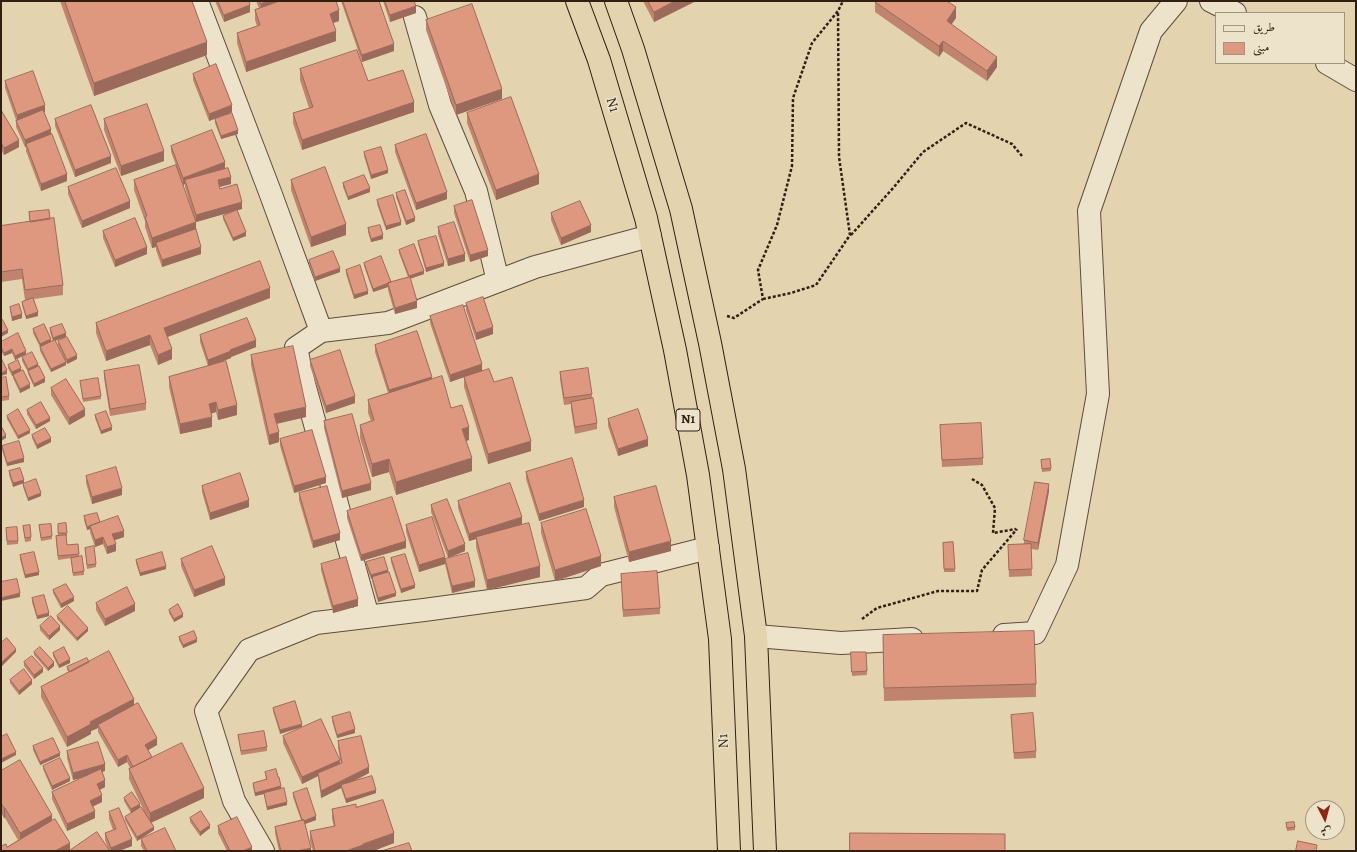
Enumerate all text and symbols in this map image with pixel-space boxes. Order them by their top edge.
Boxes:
legend [1215,12,1345,64]
text: طريق [1253,19,1275,35]
text: مبنى [1253,39,1269,55]
street label: N1 [602,95,622,115]
road number: N1 [676,409,700,431]
street label: N1 [715,733,733,749]
north arrow [1305,800,1345,840]
text: ش [1320,823,1332,839]

